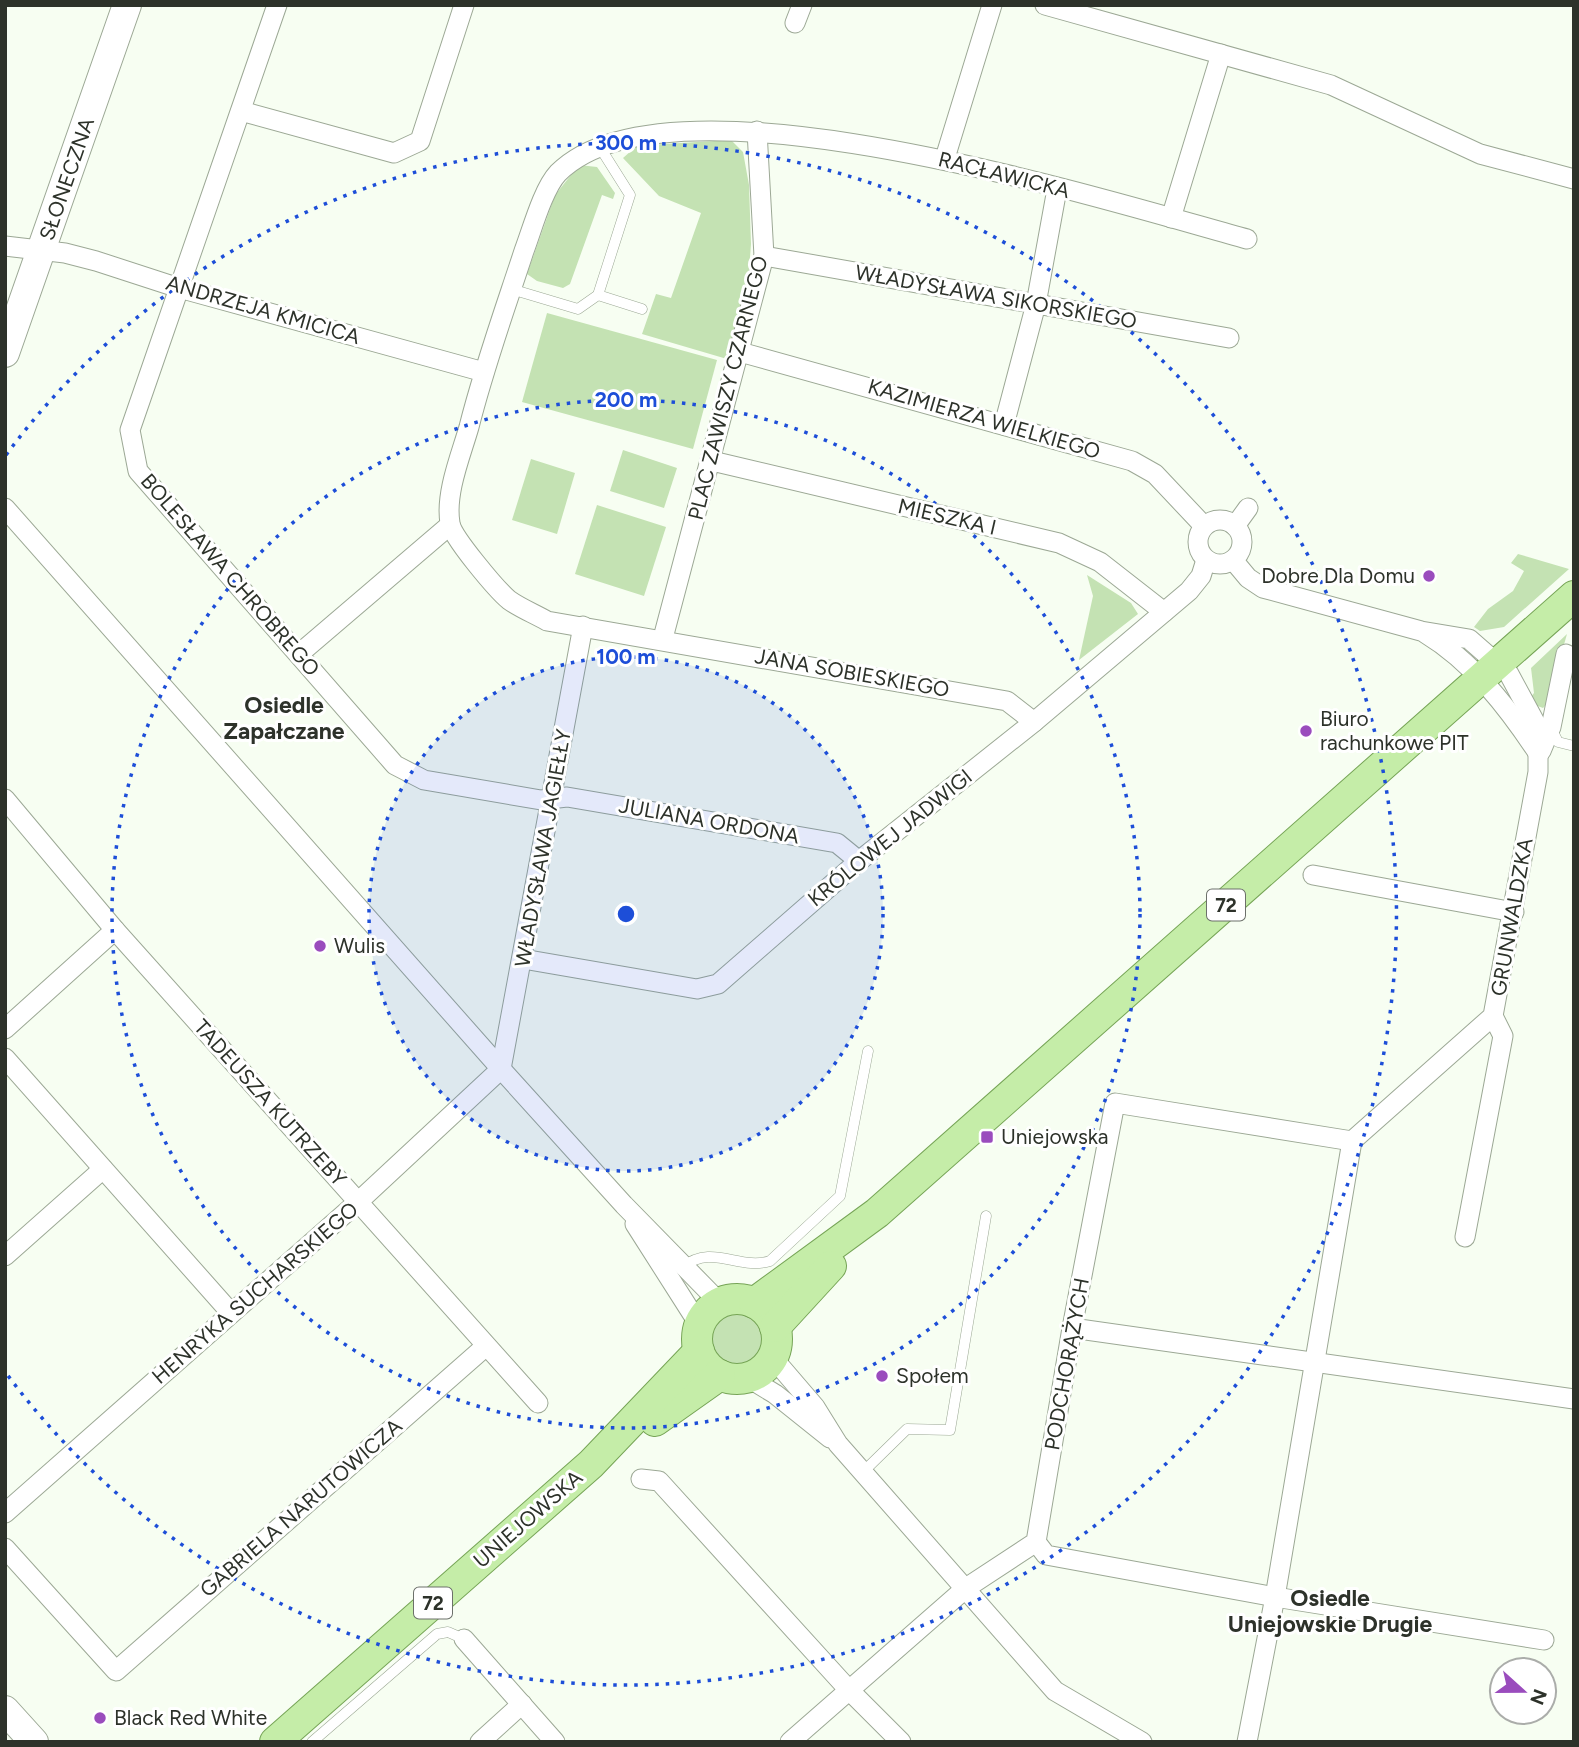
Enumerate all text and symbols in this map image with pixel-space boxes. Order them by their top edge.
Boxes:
street label: SŁONECZNA [34,114,99,243]
text: 300 m [595,130,657,155]
street label: RACŁAWICKA [936,146,1072,203]
street label: PLAC ZAWISZY CZARNEGO [683,253,772,522]
street label: WŁADYSŁAWA SIKORSKIEGO [853,259,1139,334]
street label: ANDRZEJA KMICICA [163,270,363,349]
street label: KAZIMIERZA WIELKIEGO [865,373,1103,464]
text: 200 m [595,387,657,412]
street label: BOLESŁAWA CHROBREGO [136,468,325,681]
street label: MIESZKA I [896,493,999,540]
place label: Dobre Dla Domu [1261,563,1415,588]
marker: Dobre Dla Domu [1421,568,1437,584]
street label: JANA SOBIESKIEGO [753,643,951,702]
text: 100 m [596,644,656,669]
district label: Osiedle Zapałczane [223,691,345,745]
place label: Biuro rachunkowe PIT [1320,706,1469,755]
marker: Biuro rachunkowe PIT [1298,723,1314,739]
street label: WŁADYSŁAWA JAGIEŁŁY [509,727,576,969]
street label: KRÓLOWEJ JADWIGI [803,764,977,911]
street label: JULIANA ORDONA [617,792,801,849]
street label: GRUNWALDZKA [1485,836,1538,998]
road number: 72 [1207,890,1245,920]
centre of rings [614,902,638,926]
place label: Wulis [334,933,385,958]
marker: Wulis [312,938,328,954]
street label: TADEUSZA KUTRZEBY [189,1014,352,1191]
place label: Uniejowska [1001,1124,1108,1149]
marker: Uniejowska [979,1129,995,1145]
street label: HENRYKA SUCHARSKIEGO [147,1196,363,1389]
street label: PODCHORĄŻYCH [1039,1276,1094,1452]
place label: Społem [896,1363,969,1388]
marker: Społem [874,1368,890,1384]
street label: GABRIELA NARUTOWICZA [195,1413,407,1602]
street label: UNIEJOWSKA [468,1464,587,1573]
district label: Osiedle Uniejowskie Drugie [1228,1584,1433,1638]
road number: 72 [414,1588,452,1618]
north arrow [1488,1656,1558,1726]
text: N [1525,1686,1552,1708]
place label: Black Red White [114,1705,267,1730]
marker: Black Red White [92,1710,108,1726]

